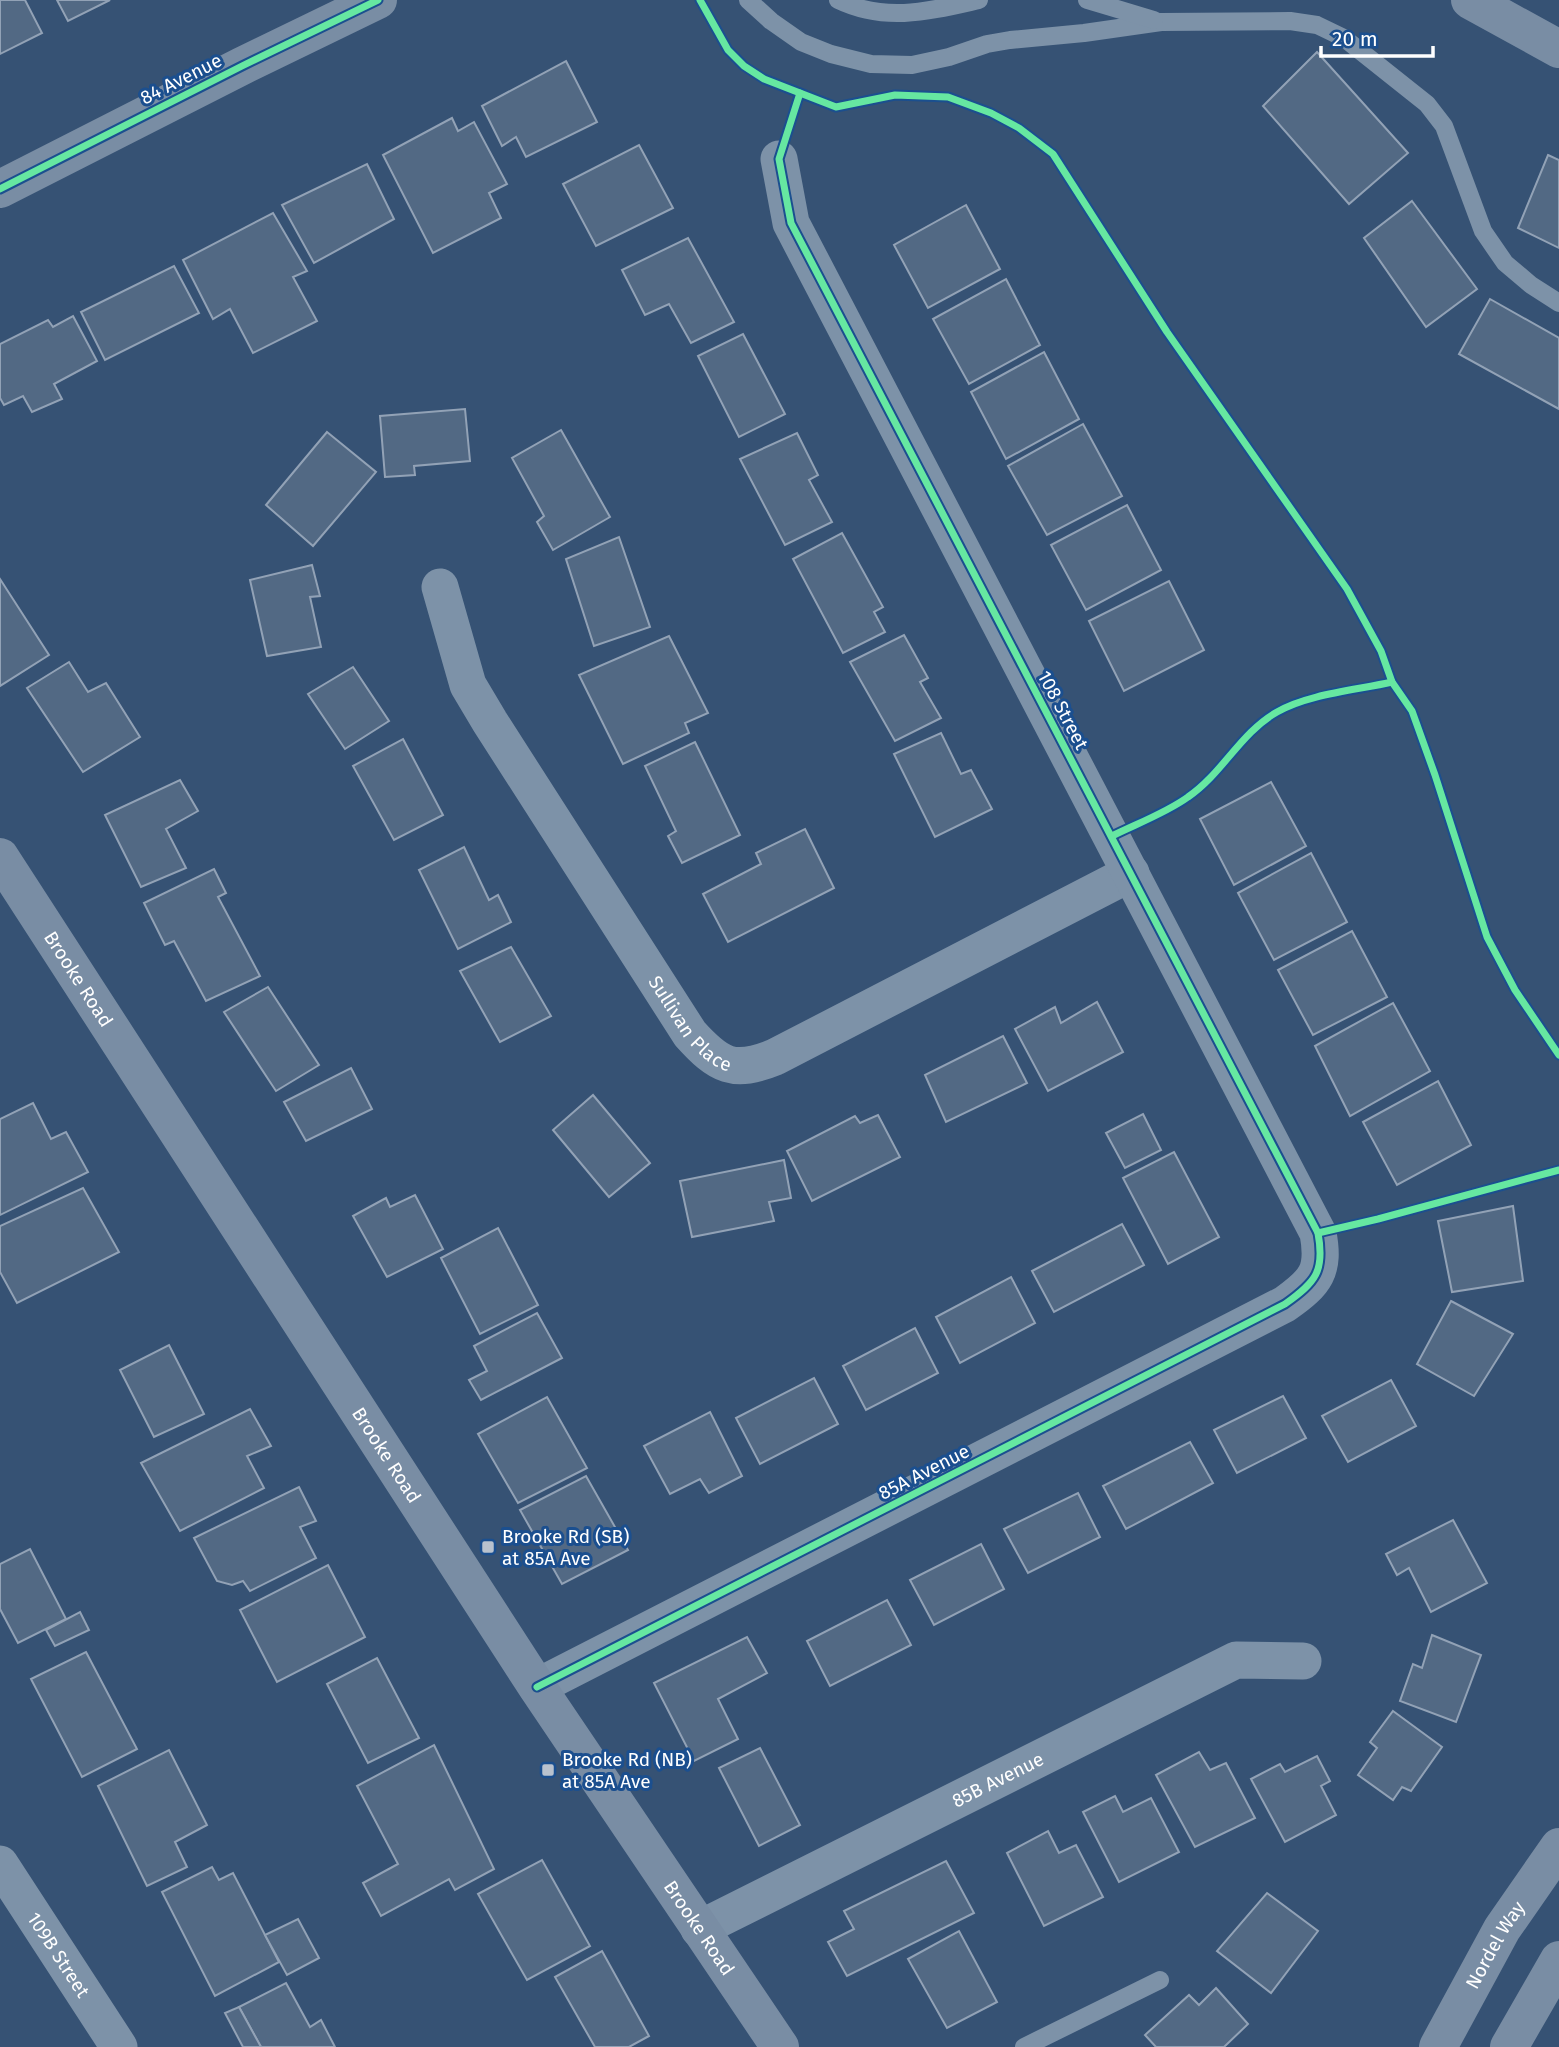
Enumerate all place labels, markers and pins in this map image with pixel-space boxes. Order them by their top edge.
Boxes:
place label: Brooke Rd (SB) at 85A Ave [502,1525,629,1570]
marker: Brooke Rd (SB) at 85A Ave [480,1539,496,1555]
place label: Brooke Rd (NB) at 85A Ave [562,1748,692,1793]
marker: Brooke Rd (NB) at 85A Ave [540,1762,556,1778]

